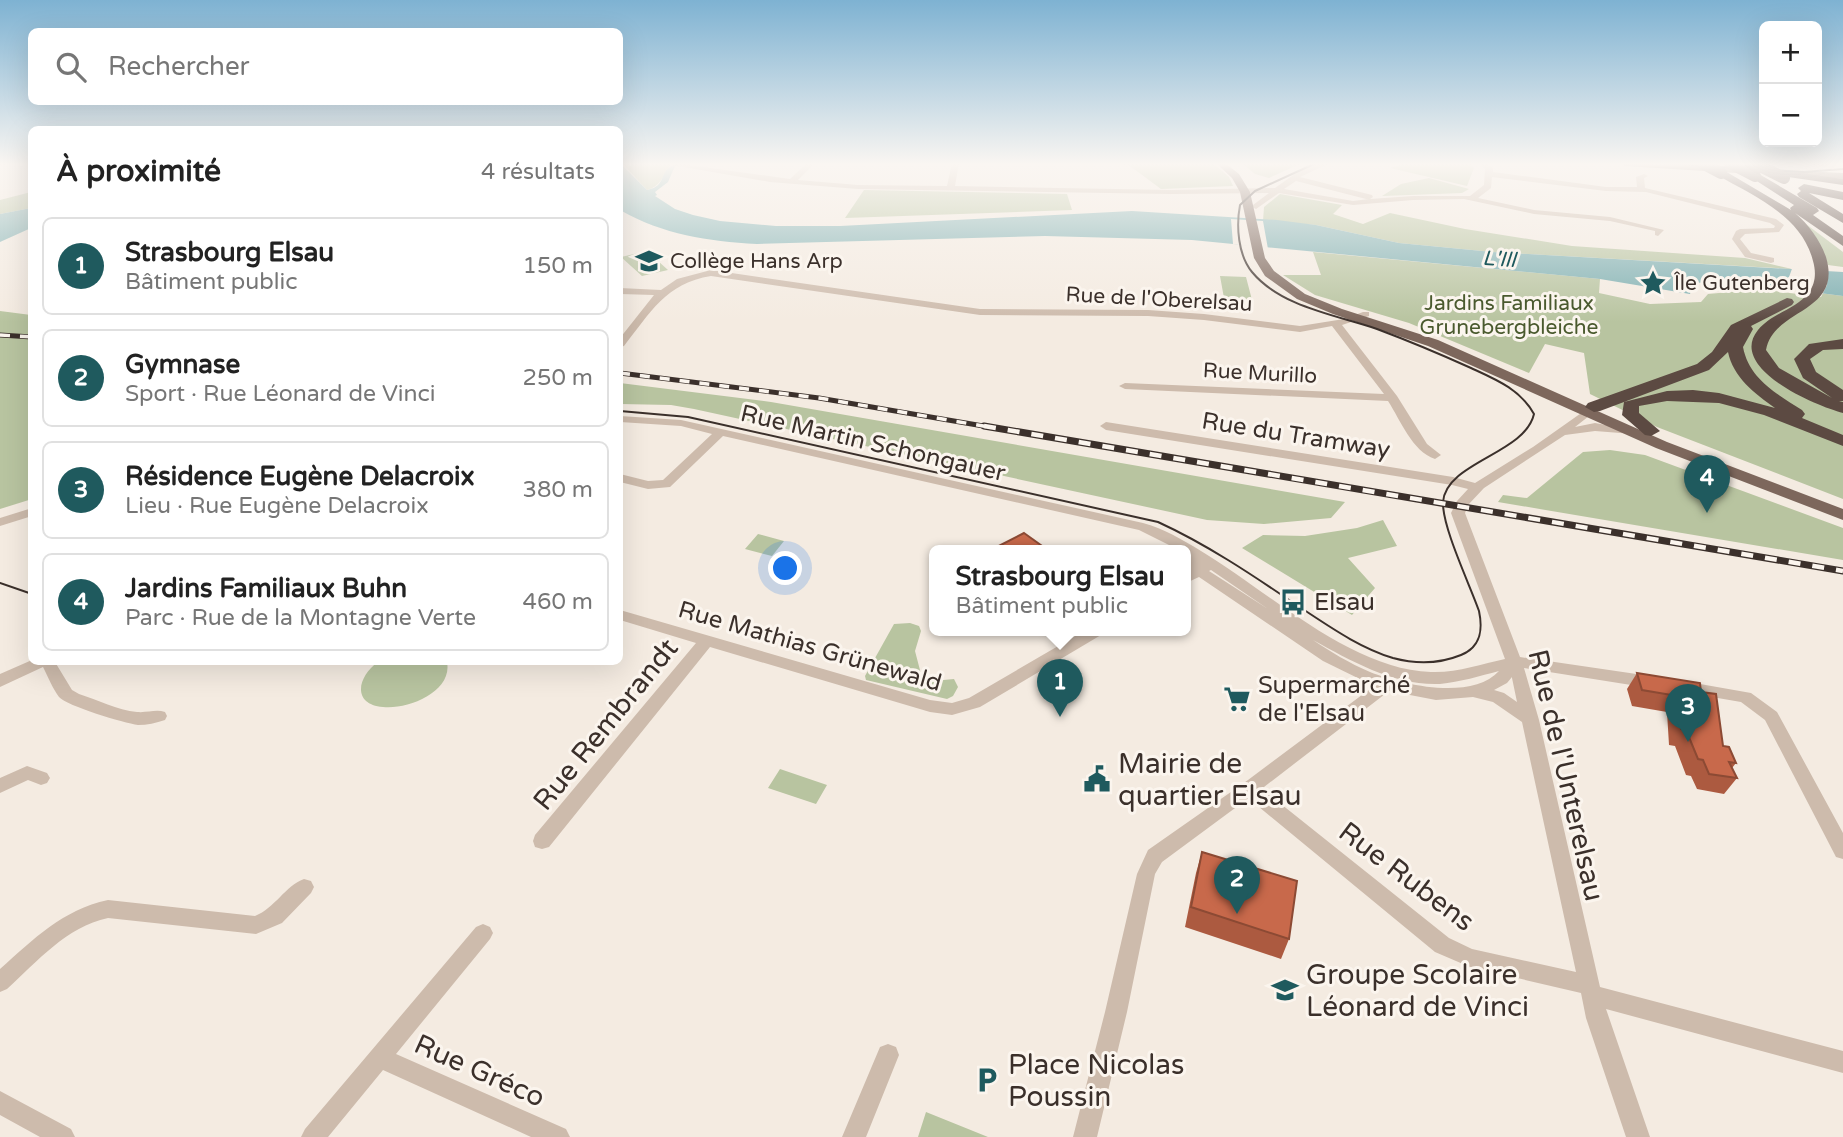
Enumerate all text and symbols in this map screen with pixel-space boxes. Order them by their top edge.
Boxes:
map controls [1759,21,1822,147]
button: + [1759,21,1822,84]
search box [28,28,623,105]
icon: search [52,48,90,86]
text: Rechercher [108,51,250,82]
button: − [1759,84,1822,147]
text: À proximité [56,153,221,190]
text: 4 résultats [481,158,595,186]
text: Strasbourg Elsau [125,237,334,268]
school or university icon: Collège Hans Arp [634,246,664,276]
water label: L'Ill [1482,246,1519,273]
place label: Collège Hans Arp [670,249,843,274]
text: 1 [74,252,88,280]
text: 150 m [523,252,593,280]
text: Bâtiment public [125,268,297,296]
place icon: Île Gutenberg [1638,268,1668,298]
place label: Île Gutenberg [1674,271,1810,296]
street label: Rue de l'Oberelsau [1065,282,1253,317]
park label: Jardins Familiaux Grunebergbleiche [1420,291,1599,340]
text: Gymnase [125,349,240,380]
street label: Rue Murillo [1202,358,1318,389]
text: 2 [74,364,88,392]
text: 250 m [523,364,593,392]
text: Sport · Rue Léonard de Vinci [125,380,436,408]
street label: Rue Martin Schongauer [738,399,1009,488]
street label: Rue du Tramway [1200,406,1392,465]
pin: 4 [1684,455,1730,513]
text: Résidence Eugène Delacroix [125,461,475,492]
text: 3 [74,476,88,504]
text: 380 m [523,476,593,504]
text: Lieu · Rue Eugène Delacroix [125,492,429,520]
popup [929,545,1191,636]
your location [768,551,802,585]
text: Strasbourg Elsau [955,561,1165,592]
text: Jardins Familiaux Buhn [125,573,407,604]
bus stop icon: Elsau [1278,587,1308,617]
text: 4 [74,588,88,616]
text: 460 m [523,588,593,616]
place label: Elsau [1314,588,1375,617]
text: Bâtiment public [955,592,1128,620]
street label: Rue Mathias Grünewald [675,595,945,698]
text: Parc · Rue de la Montagne Verte [125,604,476,632]
street label: Rue Rembrandt [526,632,686,817]
street label: Rue de l'Unterelsau [1521,646,1612,904]
pin: 1 [1037,659,1083,717]
place label: Supermarché de l'Elsau [1258,671,1410,728]
supermarket icon: Supermarché de l'Elsau [1222,684,1252,714]
pin: 3 [1665,684,1711,742]
place label: Mairie de quartier Elsau [1118,747,1302,813]
public building icon: Mairie de quartier Elsau [1082,764,1112,794]
street label: Rue Rubens [1332,815,1481,939]
pin: 2 [1214,856,1260,914]
place label: Groupe Scolaire Léonard de Vinci [1306,958,1529,1024]
school or university icon: Groupe Scolaire Léonard de Vinci [1270,975,1300,1005]
street label: Rue Gréco [409,1027,550,1115]
place label: Place Nicolas Poussin [1008,1048,1184,1114]
parking icon: Place Nicolas Poussin [972,1065,1002,1095]

